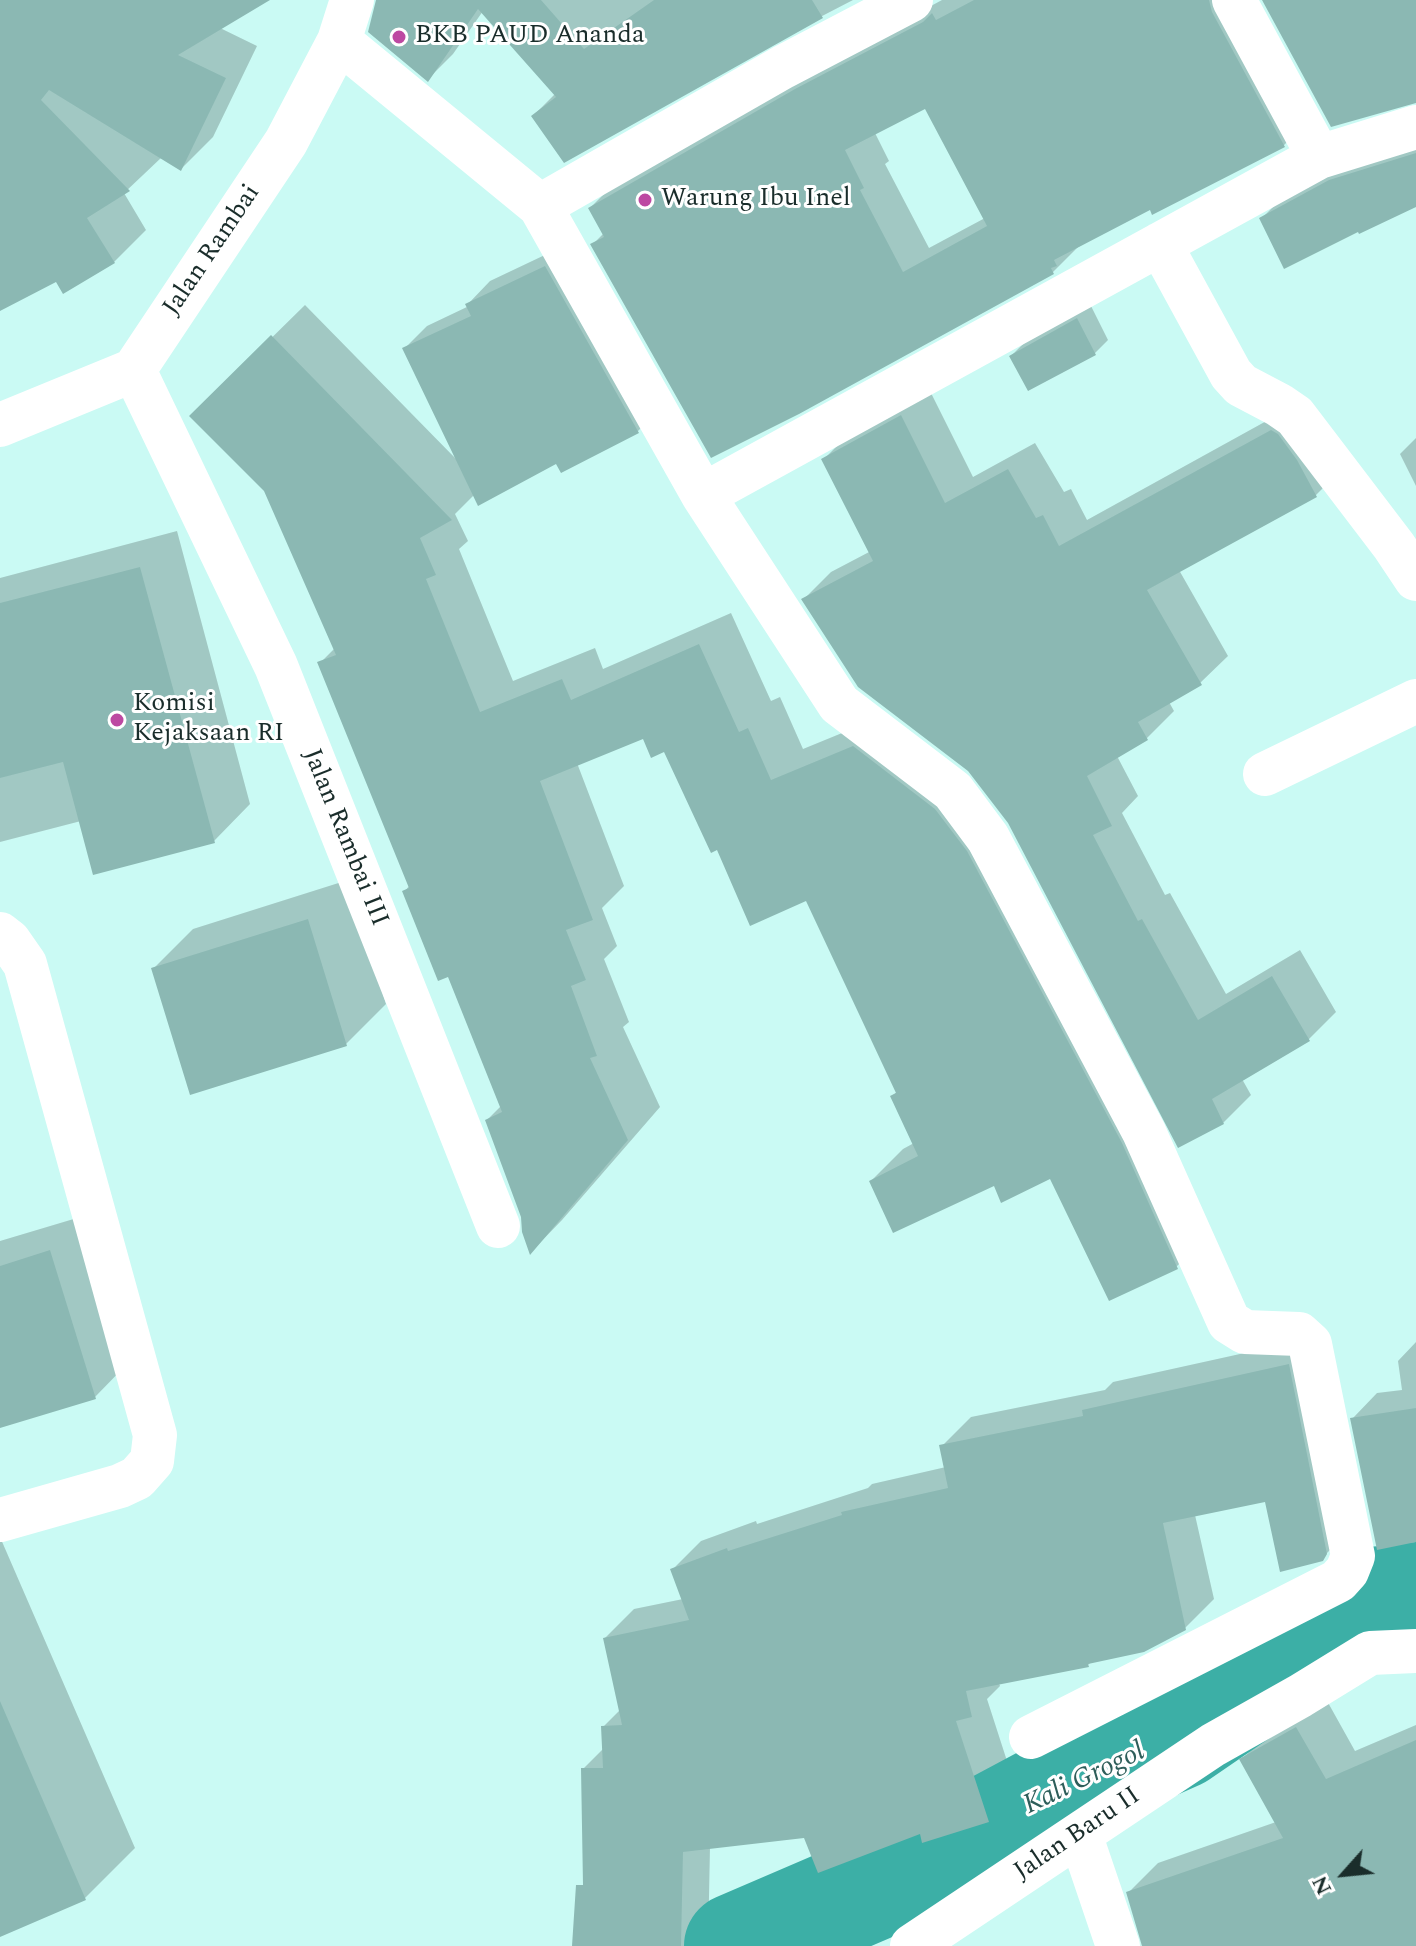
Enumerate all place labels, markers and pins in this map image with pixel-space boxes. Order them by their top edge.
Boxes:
place label: BKB PAUD Ananda [415,21,645,53]
marker: BKB PAUD Ananda [390,28,408,46]
place label: Warung Ibu Inel [661,184,851,216]
marker: Warung Ibu Inel [636,191,654,209]
place label: Komisi Kejaksaan RI [133,689,284,750]
marker: Komisi Kejaksaan RI [108,711,126,729]

